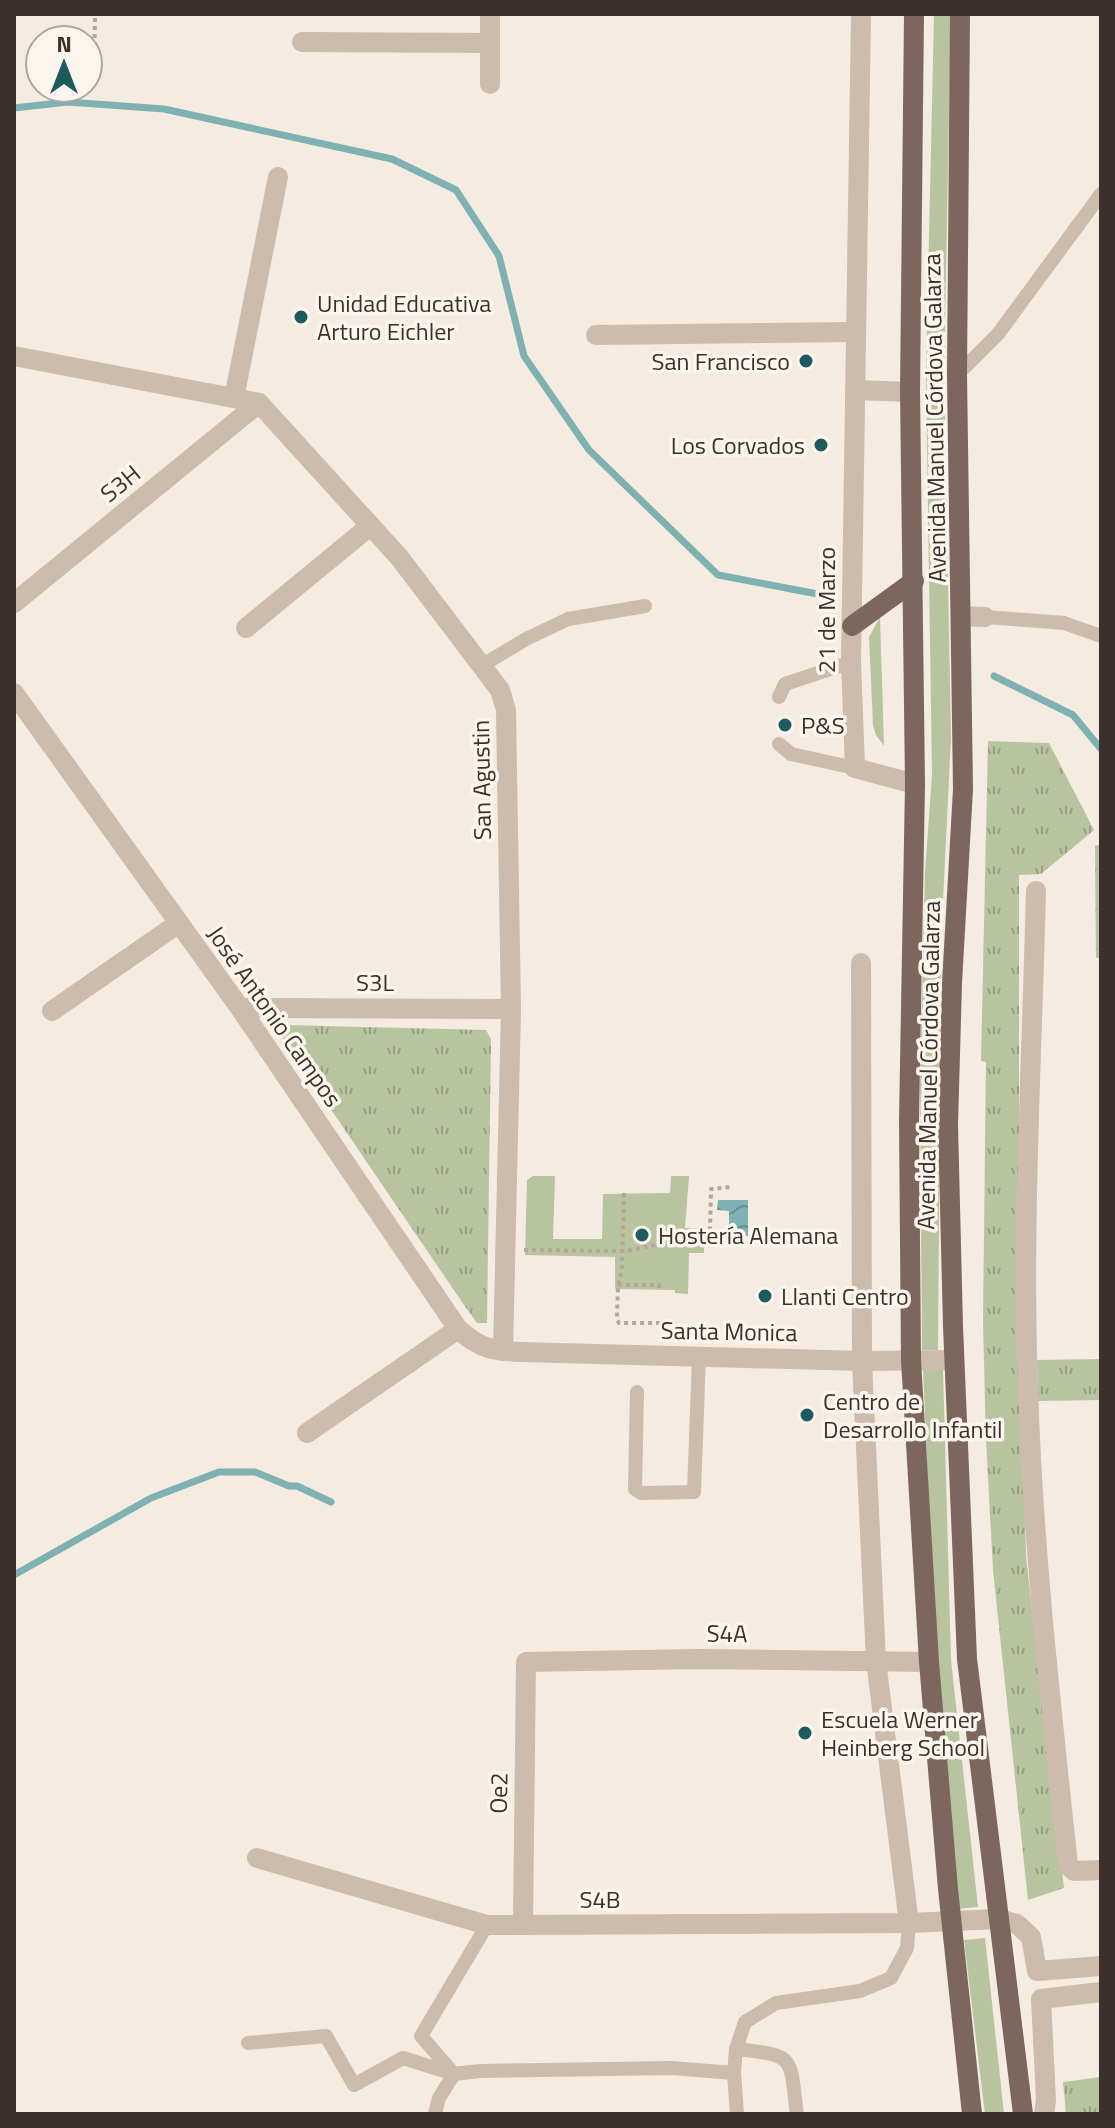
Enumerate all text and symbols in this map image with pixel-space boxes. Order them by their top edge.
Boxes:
north arrow [24,24,104,104]
text: N [56,27,72,61]
street label: Avenida Manuel Córdova Galarza [913,253,955,583]
place label: Unidad Educativa Arturo Eichler [317,285,491,349]
marker: Unidad Educativa Arturo Eichler [292,308,310,326]
place label: San Francisco [652,343,790,379]
marker: San Francisco [797,352,815,370]
place label: Los Corvados [671,427,805,463]
marker: Los Corvados [812,436,830,454]
street label: S3H [92,456,148,510]
street label: 21 de Marzo [808,547,844,673]
place label: P&S [801,707,845,743]
marker: P&S [776,716,794,734]
street label: San Agustin [462,720,500,840]
street label: Avenida Manuel Córdova Galarza [907,900,949,1230]
street label: José Antonio Campos [199,918,351,1114]
street label: S3L [356,964,394,1000]
place label: Hostería Alemana [658,1217,838,1253]
marker: Hostería Alemana [633,1226,651,1244]
place label: Llanti Centro [781,1278,909,1314]
marker: Llanti Centro [756,1287,774,1305]
street label: Santa Monica [660,1312,798,1350]
place label: Centro de Desarrollo Infantil [823,1383,1003,1447]
marker: Centro de Desarrollo Infantil [798,1406,816,1424]
street label: S4A [706,1615,748,1651]
place label: Escuela Werner Heinberg School [821,1701,985,1765]
marker: Escuela Werner Heinberg School [796,1724,814,1742]
street label: Oe2 [480,1772,516,1814]
street label: S4B [579,1881,621,1917]

